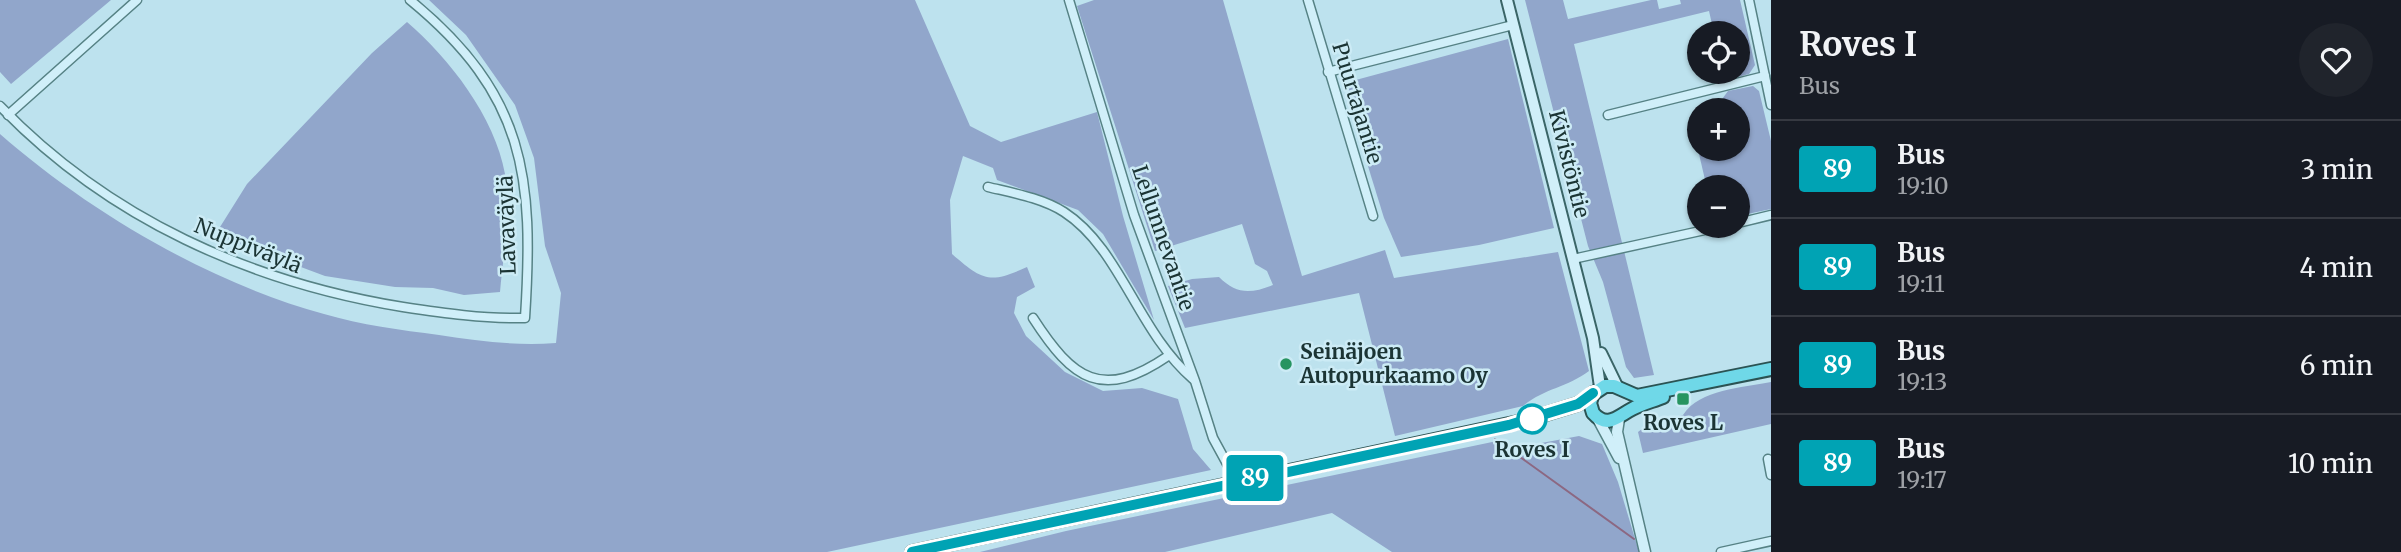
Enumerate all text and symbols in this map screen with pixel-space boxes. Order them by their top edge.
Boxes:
map controls [1687,21,1750,238]
button: locate [1687,21,1750,84]
button: heart [2299,23,2373,97]
text: Roves I [1799,24,1917,65]
street label: Puurtajantie [1326,39,1389,167]
text: Bus [1799,71,1840,100]
button: + [1687,98,1750,161]
street label: Kivistöntie [1543,107,1596,221]
text: Bus [1897,138,1945,171]
text: 89 [1823,153,1852,184]
text: 3 min [2301,153,2373,186]
street label: Lellunnevantie [1126,162,1201,314]
text: 19:10 [1897,171,1949,200]
street label: Lavaväylä [491,175,522,275]
button: − [1687,175,1750,238]
street label: Nuppiväylä [191,212,306,279]
text: Bus [1897,236,1945,269]
text: 89 [1823,251,1852,282]
text: 4 min [2299,251,2373,284]
text: 19:11 [1897,269,1945,298]
text: Bus [1897,334,1945,367]
place label: Seinäjoen Autopurkaamo Oy [1299,338,1489,389]
text: 89 [1823,349,1852,380]
text: 6 min [2300,349,2373,382]
marker: Seinäjoen Autopurkaamo Oy [1278,356,1294,372]
text: 19:13 [1897,367,1947,396]
marker: Roves L [1675,391,1691,407]
marker: Roves I [1517,404,1547,434]
place label: Roves L [1643,409,1724,436]
text: Bus [1897,432,1945,465]
place label: Roves I [1494,436,1570,463]
text: 89 [1823,447,1852,478]
text: 10 min [2288,447,2373,480]
line badge: 89 [1224,455,1286,501]
text: 89 [1240,462,1270,493]
text: 19:17 [1897,465,1947,494]

